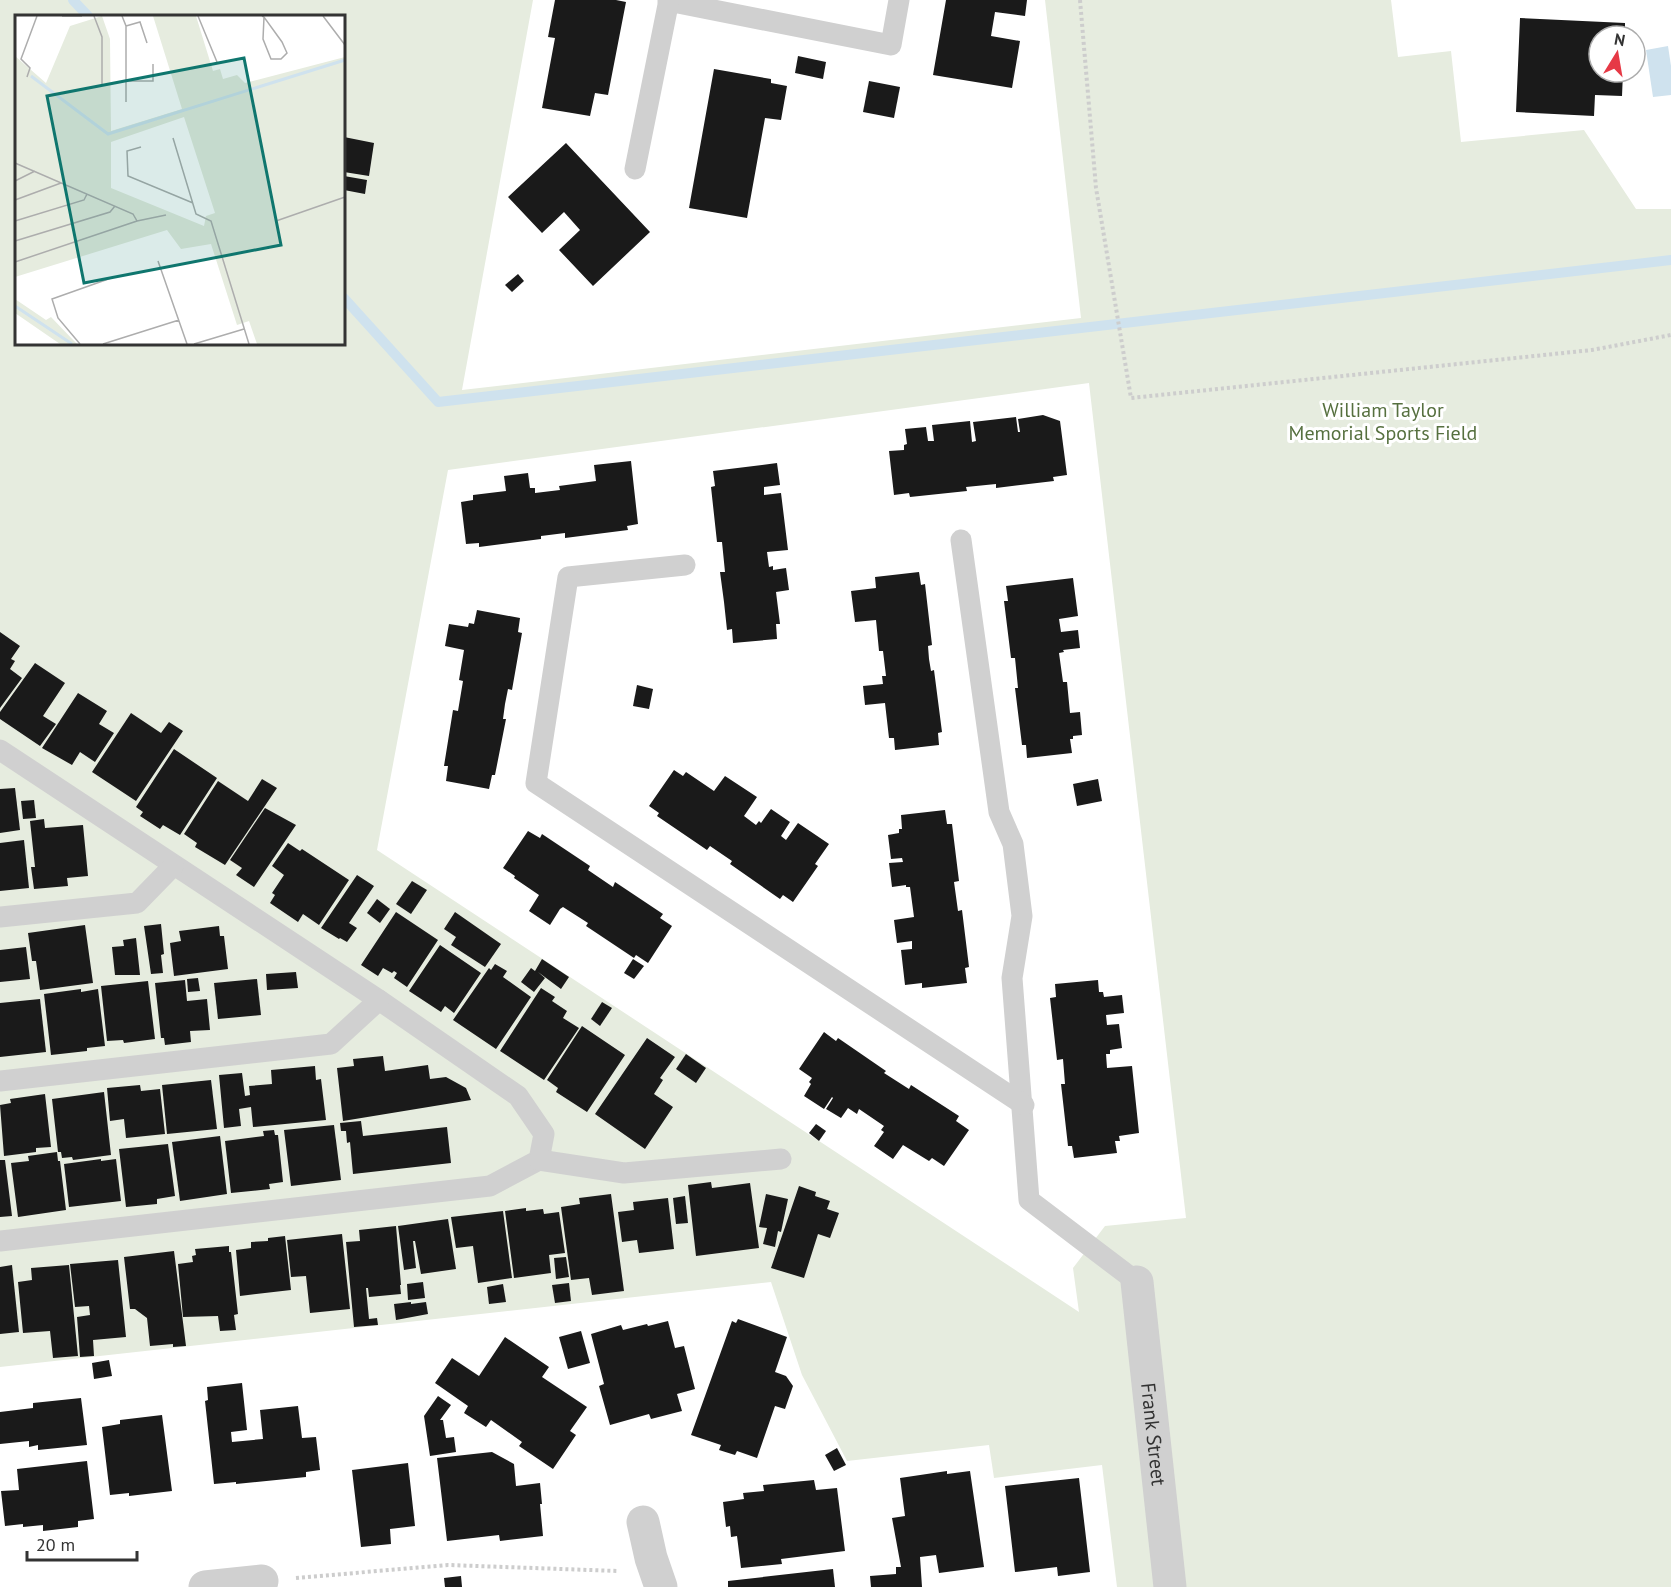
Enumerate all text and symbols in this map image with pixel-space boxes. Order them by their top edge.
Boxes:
inset map [15,15,345,345]
north arrow [1587,24,1647,84]
text: N [1613,28,1627,50]
park label: William Taylor Memorial Sports Field [1289,397,1477,446]
street label: Frank Street [1135,1381,1172,1487]
scale bar [27,1524,136,1562]
text: 20 m [36,1533,75,1556]

